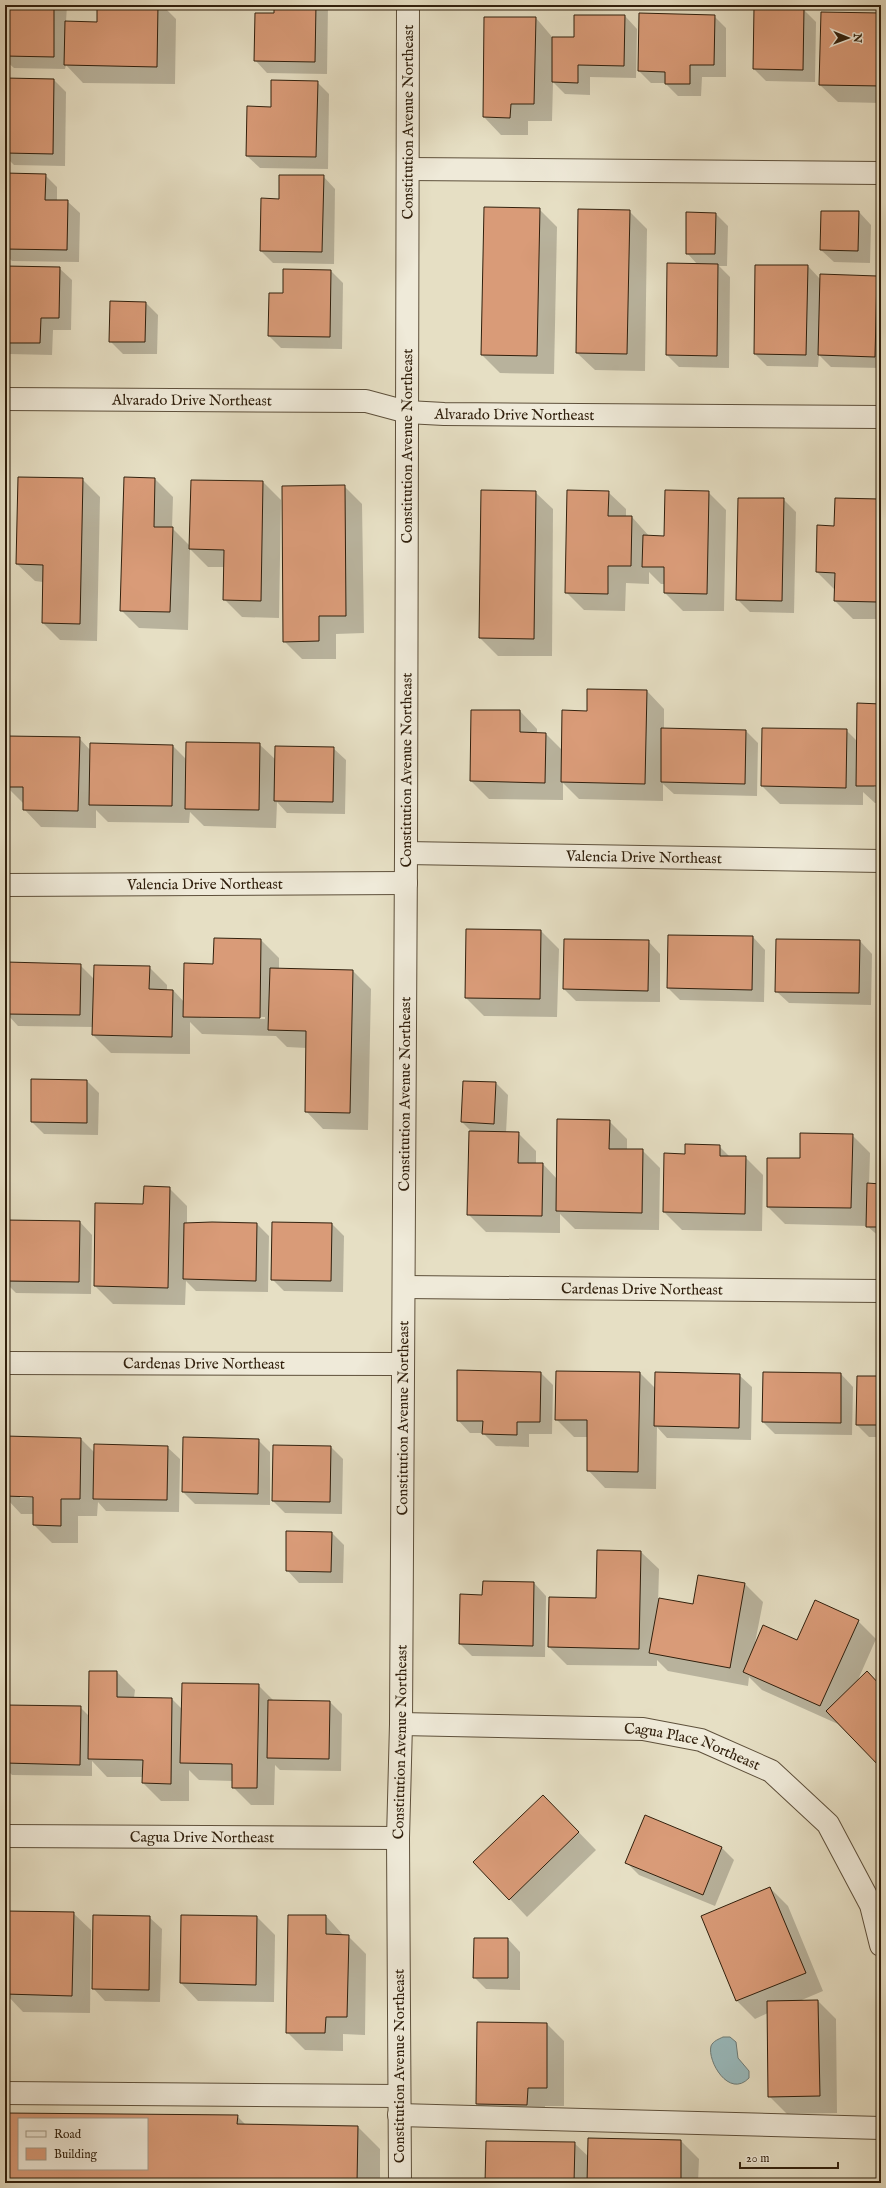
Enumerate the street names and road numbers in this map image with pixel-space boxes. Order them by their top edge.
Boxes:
street label: Constitution Avenue Northeast [398,25,418,219]
street label: Constitution Avenue Northeast [398,349,417,543]
street label: Alvarado Drive Northeast [111,391,272,410]
street label: Alvarado Drive Northeast [433,404,594,425]
street label: Constitution Avenue Northeast [397,673,416,868]
street label: Valencia Drive Northeast [565,847,722,868]
street label: Valencia Drive Northeast [126,875,283,894]
street label: Constitution Avenue Northeast [395,997,415,1192]
street label: Cardenas Drive Northeast [561,1279,723,1300]
street label: Constitution Avenue Northeast [393,1321,413,1515]
street label: Cardenas Drive Northeast [123,1354,285,1374]
street label: Constitution Avenue Northeast [389,1645,411,1840]
street label: Cagua Place Northeast [624,1720,763,1775]
street label: Cagua Drive Northeast [130,1828,274,1847]
street label: Constitution Avenue Northeast [390,1969,409,2163]

